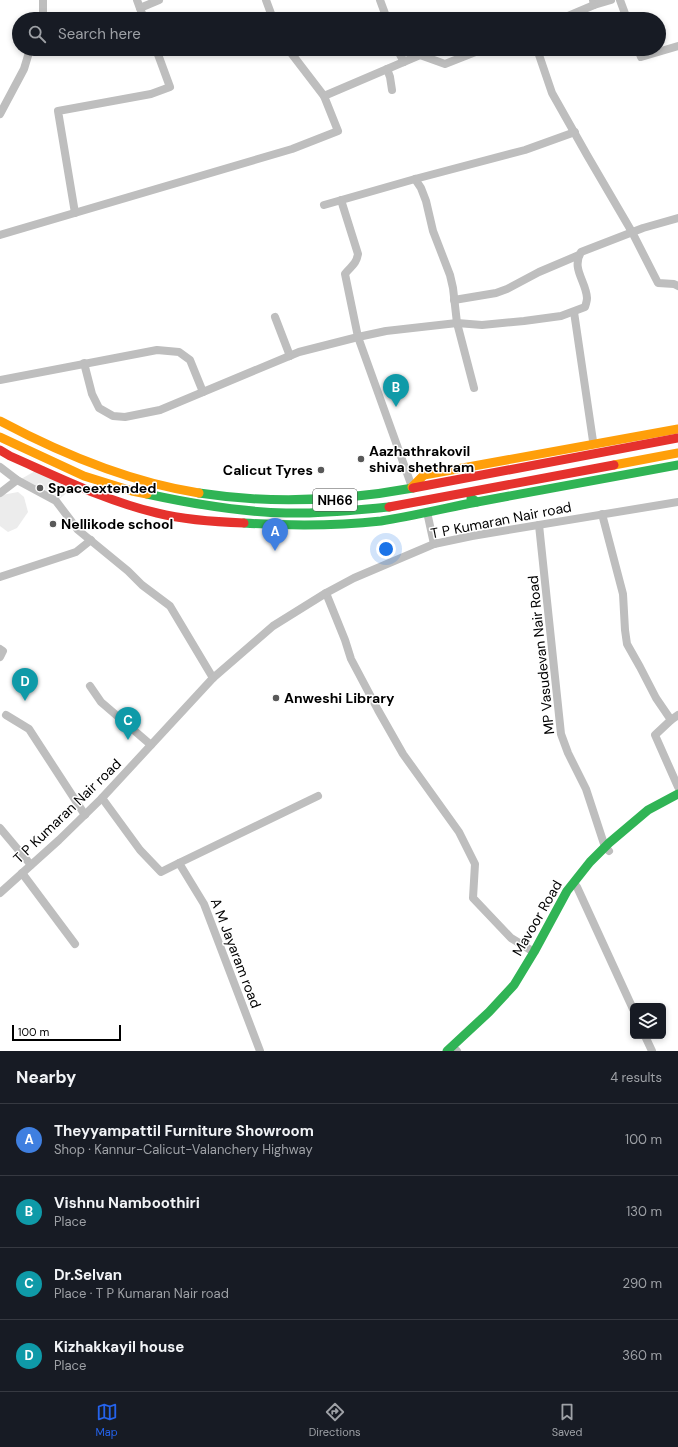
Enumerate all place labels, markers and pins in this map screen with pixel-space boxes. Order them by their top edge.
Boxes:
pin: B [383,374,409,407]
place label: Aazhathrakovil shiva shethram [369,442,474,476]
marker: Aazhathrakovil shiva shethram [356,454,366,464]
place label: Calicut Tyres [223,461,313,479]
marker: Calicut Tyres [316,465,326,475]
place label: Spaceextended [48,479,156,497]
marker: Spaceextended [35,483,45,493]
place label: Nellikode school [61,515,173,533]
pin: A [262,518,288,551]
marker: Nellikode school [48,519,58,529]
pin: D [12,668,38,701]
place label: Anweshi Library [284,689,395,707]
marker: Anweshi Library [271,693,281,703]
pin: C [115,707,141,740]

